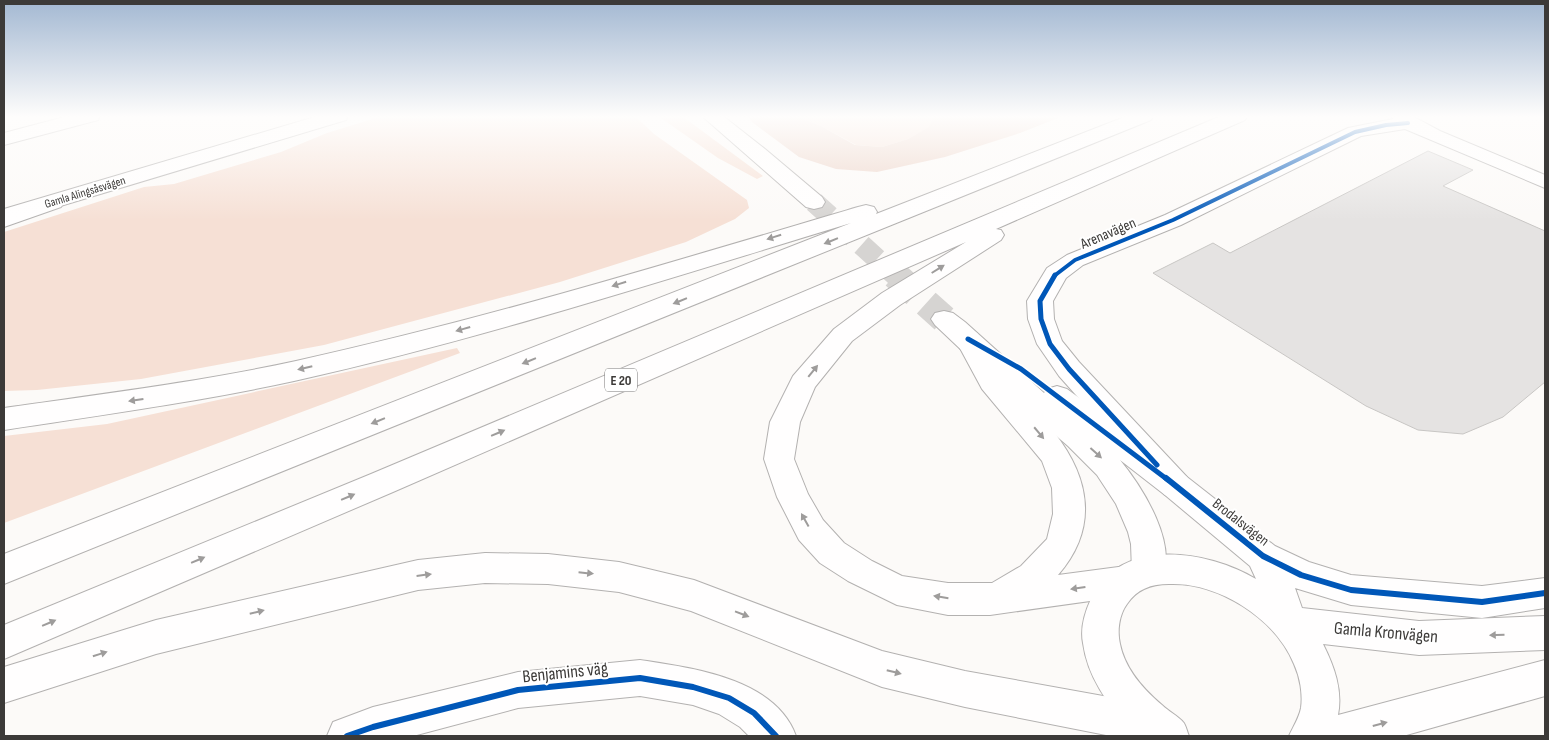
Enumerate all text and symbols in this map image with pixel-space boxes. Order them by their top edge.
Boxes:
street label: Gamla Alingsåsvägen [43,173,127,212]
street label: Arenavägen [1077,213,1139,254]
one-way arrow [767,234,782,242]
one-way arrow [823,237,838,245]
one-way arrow [931,264,944,274]
one-way arrow [611,281,626,289]
one-way arrow [672,297,687,305]
one-way arrow [455,326,470,334]
one-way arrow [521,357,536,365]
one-way arrow [297,364,312,372]
one-way arrow [808,365,819,378]
road number: E 20 [605,368,637,392]
one-way arrow [127,397,143,405]
one-way arrow [370,417,385,425]
one-way arrow [1033,427,1044,440]
one-way arrow [490,428,505,436]
one-way arrow [1089,447,1101,459]
one-way arrow [341,493,356,501]
street label: Brodalsvägen [1209,494,1273,550]
one-way arrow [801,513,809,527]
one-way arrow [191,556,206,564]
one-way arrow [578,569,594,577]
one-way arrow [416,571,432,579]
one-way arrow [1070,584,1086,592]
one-way arrow [933,593,949,601]
one-way arrow [250,608,265,616]
one-way arrow [735,610,750,618]
street label: Gamla Kronvägen [1333,617,1439,648]
one-way arrow [42,619,56,627]
one-way arrow [1488,631,1504,639]
one-way arrow [93,650,108,658]
street label: Benjamins väg [521,658,609,687]
one-way arrow [886,668,901,676]
one-way arrow [1373,719,1388,727]

